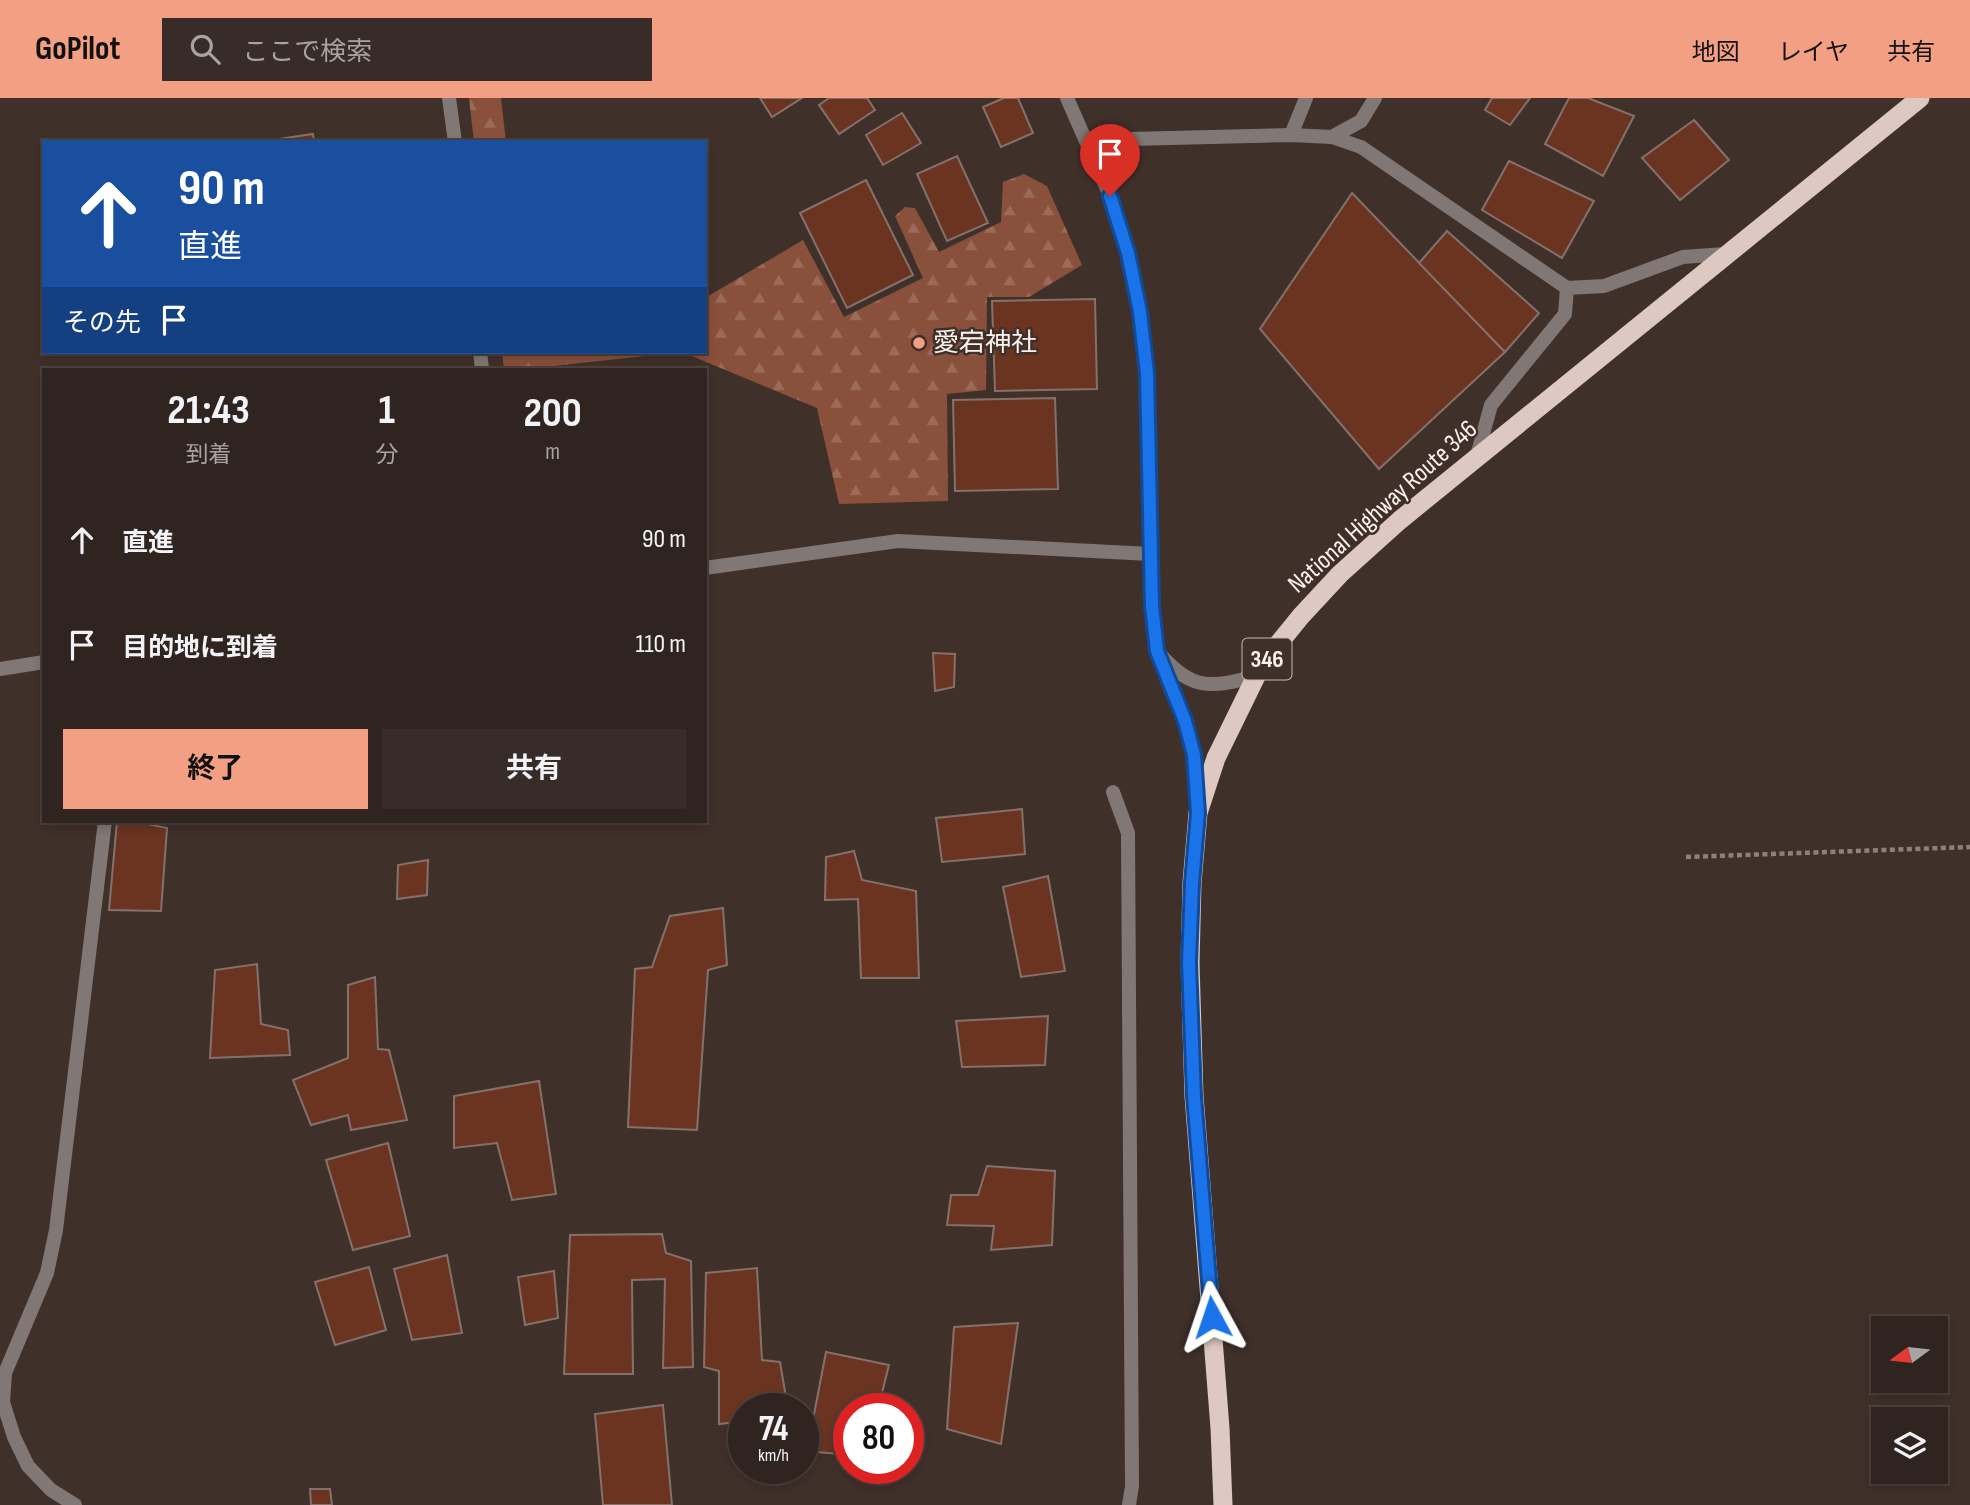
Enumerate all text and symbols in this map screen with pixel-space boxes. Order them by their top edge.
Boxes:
search box [162,18,652,81]
text: GoPilot [35,29,120,69]
icon: search [186,30,224,68]
text: ここで検索 [242,37,372,68]
text: 地図 [1692,38,1740,67]
text: レイヤ [1778,38,1849,67]
text: 共有 [1887,38,1935,67]
pin [1080,124,1140,196]
icon: arrive [1091,135,1129,173]
text: 90 m [178,160,265,219]
icon: ahead [63,168,154,259]
text: 直進 [178,228,242,267]
icon: arrive [155,301,193,339]
text: その先 [63,308,141,339]
place label: 愛宕神社 [933,328,1037,359]
marker: 愛宕神社 [911,335,927,351]
text: 21:43 [167,385,250,436]
text: 1 [378,385,395,436]
text: 200 [523,388,582,439]
street label: National Highway Route 346 [1282,414,1484,600]
text: m [545,438,560,466]
text: 到着 [186,441,232,469]
text: 分 [375,441,398,469]
icon: ahead [63,521,101,559]
text: 90 m [642,524,686,555]
text: 直進 [122,528,174,559]
icon: arrive [63,626,101,664]
text: 110 m [635,629,686,660]
text: 目的地に到着 [122,633,278,664]
road number: 346 [1242,638,1292,680]
button: 終了 [63,729,368,809]
button: 共有 [382,729,686,809]
position arrow [1175,1280,1249,1354]
north arrow [1871,1316,1948,1393]
map controls [1871,1316,1948,1484]
speed limit sign: 80 [833,1393,924,1484]
button: layers [1871,1407,1948,1484]
text: 74 [759,1408,788,1451]
text: km/h [758,1445,789,1466]

